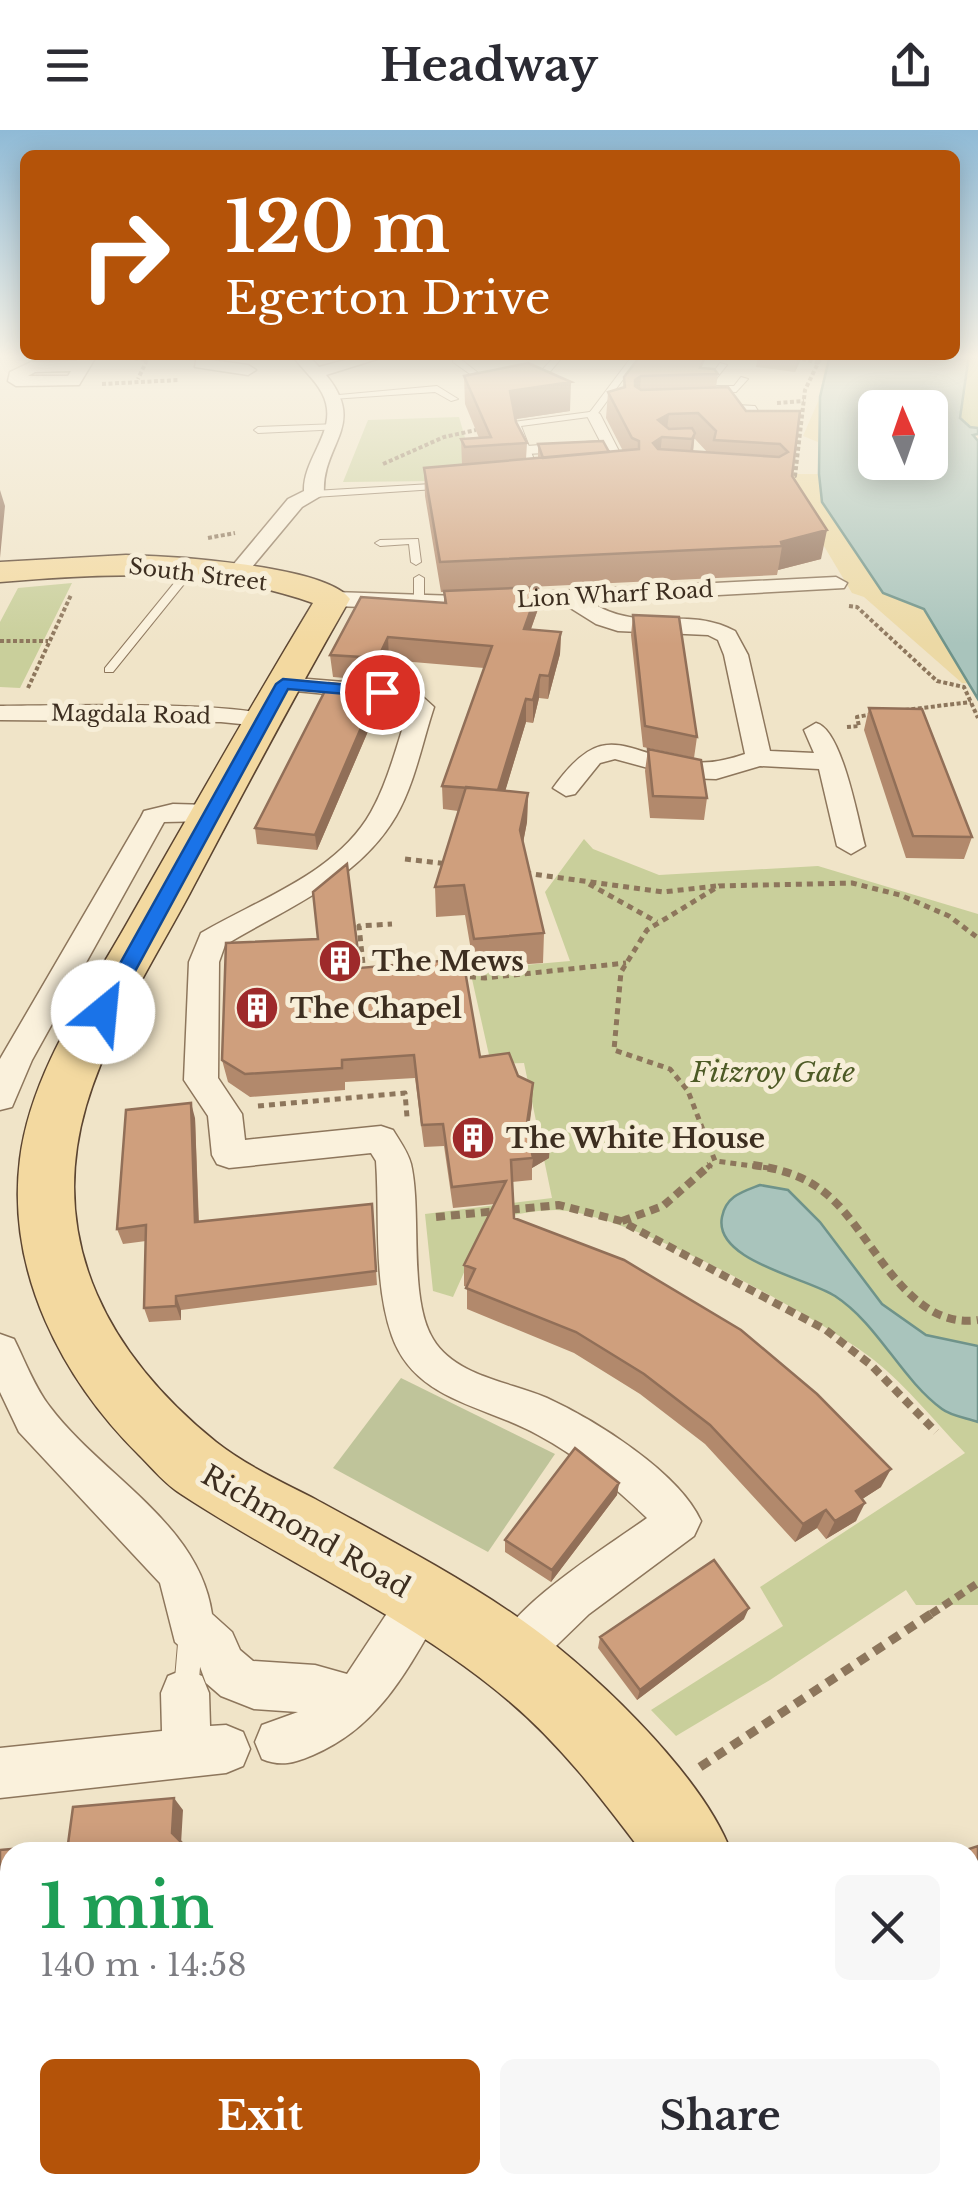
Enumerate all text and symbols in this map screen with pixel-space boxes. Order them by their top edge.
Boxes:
text: Headway [380,37,598,93]
icon: menu [40,38,95,93]
icon: share [883,38,938,93]
text: 120 m [225,184,450,271]
icon: right [60,190,190,320]
text: Egerton Drive [225,270,551,326]
north arrow [858,390,948,480]
map controls [858,390,948,480]
street label: South Street [127,553,269,596]
street label: Lion Wharf Road [516,576,714,613]
pin [340,650,425,735]
icon: arrive [355,665,410,720]
street label: Magdala Road [51,700,211,729]
building icon: The Mews [317,938,363,984]
place label: The Mews [372,944,524,979]
position arrow [51,960,155,1064]
building icon: The Chapel [234,985,280,1031]
place label: The Chapel [290,991,462,1026]
park label: Fitzroy Gate [690,1055,855,1090]
building icon: The White House [450,1115,496,1161]
place label: The White House [506,1121,765,1156]
street label: Richmond Road [195,1458,416,1605]
text: 1 min [40,1870,214,1944]
button: close [835,1875,940,1980]
text: 140 m · 14:58 [40,1945,247,1985]
button: Exit [40,2059,480,2174]
button: Share [500,2059,940,2174]

